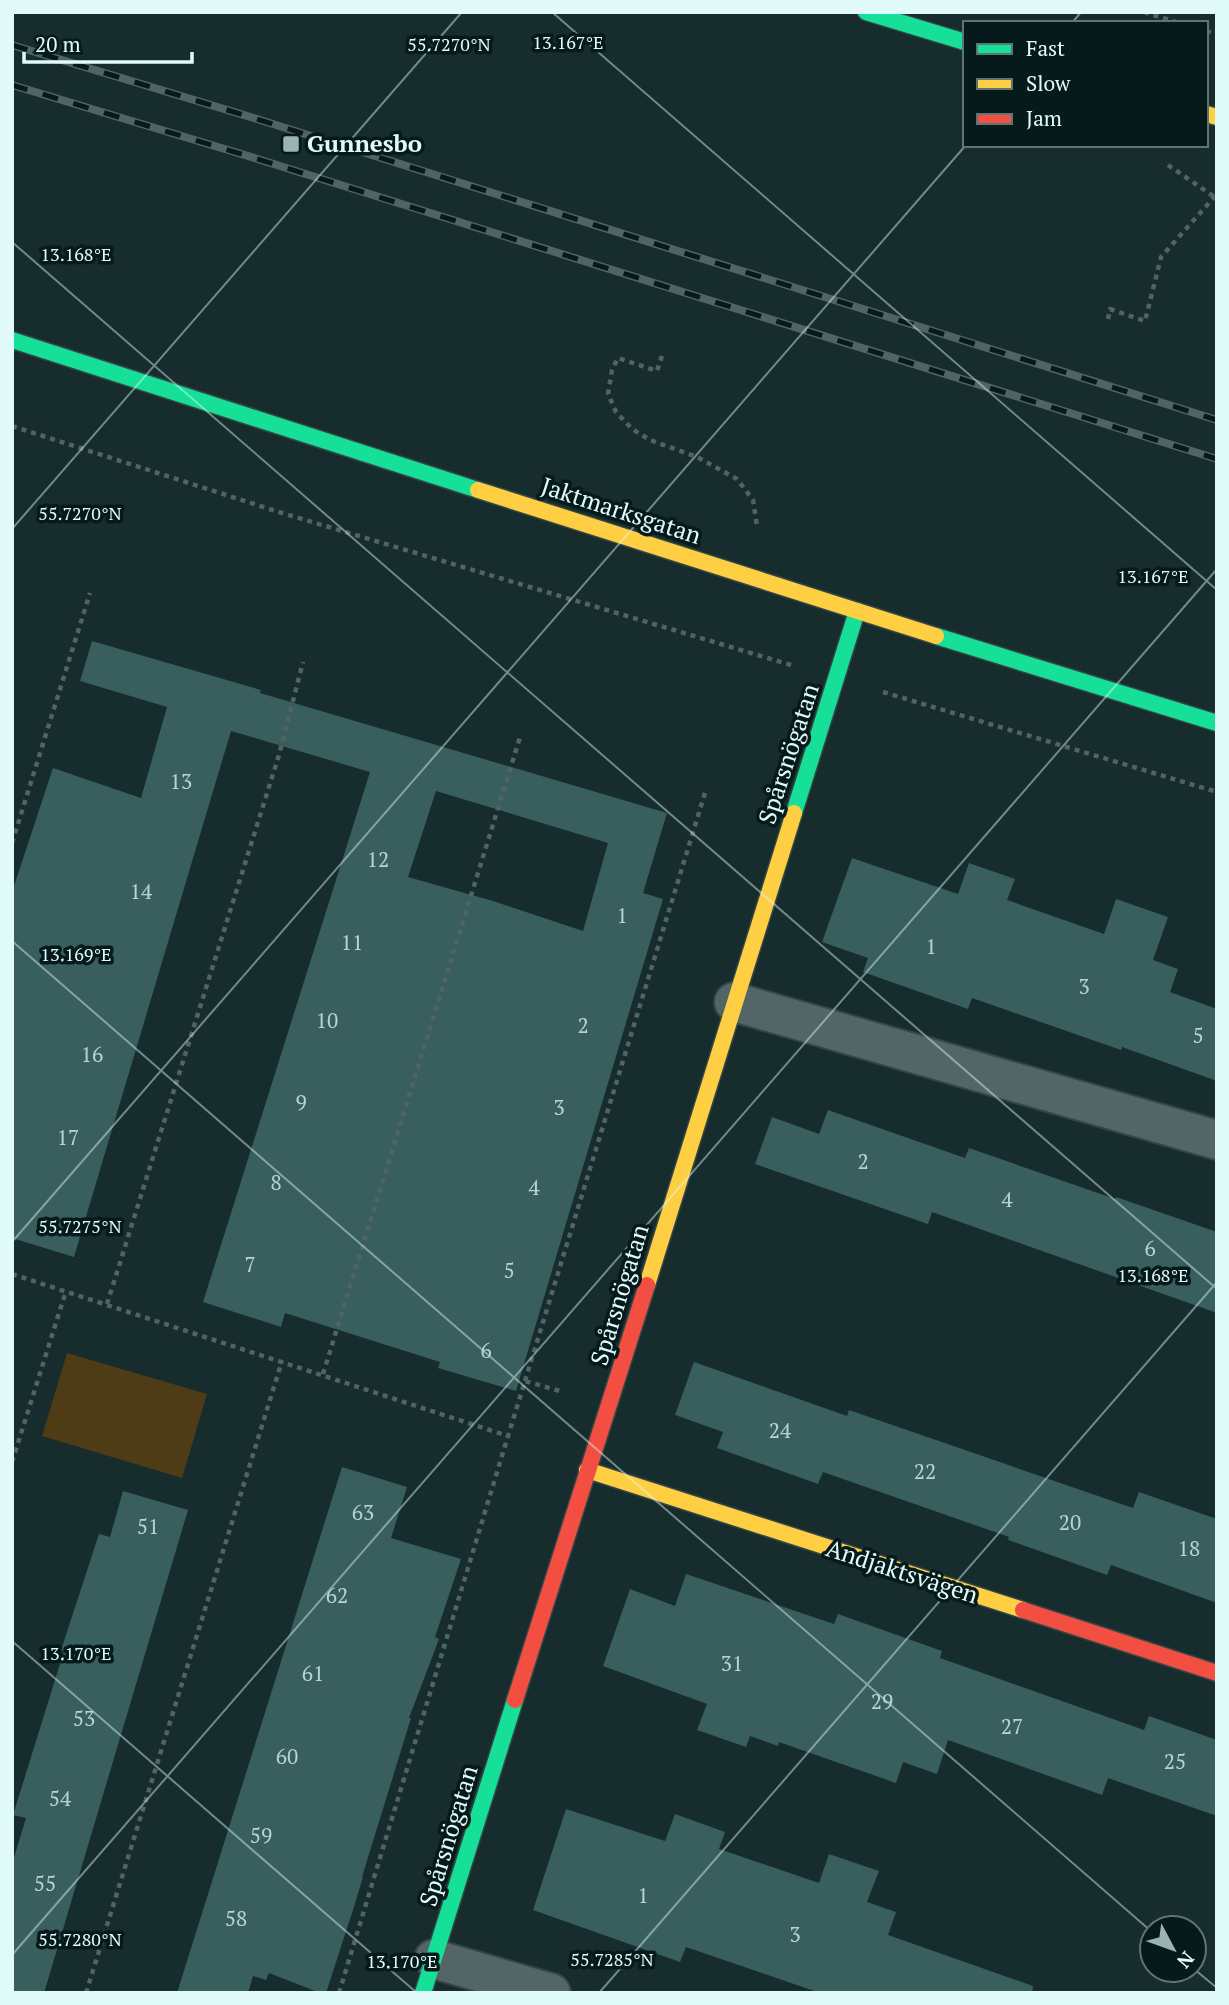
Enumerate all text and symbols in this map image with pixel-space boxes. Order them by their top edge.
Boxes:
scale bar [24,21,192,65]
legend [963,21,1208,147]
text: 20 m [35,30,81,58]
text: 13.167°E [532,30,604,54]
text: 55.7270°N [407,32,491,56]
text: Fast [1026,34,1065,62]
text: Slow [1026,69,1071,97]
text: Jam [1026,104,1062,132]
place label: Gunnesbo [307,127,422,159]
marker: Gunnesbo [281,134,301,154]
text: 13.168°E [40,242,112,266]
street label: Jaktmarksgatan [537,469,705,551]
text: 55.7270°N [38,501,122,525]
text: 13.167°E [1117,564,1189,588]
street label: Spårsnögatan [750,679,826,828]
house number: 13 [170,767,192,795]
house number: 12 [367,845,389,873]
house number: 14 [130,877,153,905]
house number: 1 [616,901,628,929]
house number: 11 [341,928,363,956]
house number: 1 [925,932,937,960]
text: 13.169°E [40,942,112,966]
house number: 3 [1078,972,1090,1000]
house number: 10 [316,1006,338,1034]
house number: 2 [577,1011,589,1039]
house number: 5 [1192,1021,1204,1049]
house number: 16 [81,1040,103,1068]
house number: 9 [295,1088,307,1116]
house number: 3 [553,1093,565,1121]
house number: 17 [57,1123,79,1151]
house number: 2 [857,1147,869,1175]
house number: 8 [270,1168,282,1196]
house number: 4 [528,1173,540,1201]
house number: 4 [1001,1185,1013,1213]
text: 55.7275°N [38,1214,122,1238]
street label: Spårsnögatan [582,1220,656,1369]
house number: 6 [1144,1234,1156,1262]
house number: 7 [244,1250,256,1278]
house number: 5 [503,1256,515,1284]
text: 13.168°E [1117,1263,1189,1287]
house number: 6 [480,1336,492,1364]
house number: 24 [769,1416,792,1444]
house number: 22 [914,1457,936,1485]
house number: 63 [352,1498,374,1526]
house number: 20 [1059,1508,1081,1536]
house number: 51 [137,1512,159,1540]
street label: Andjaktsvägen [822,1531,982,1611]
house number: 18 [1178,1534,1200,1562]
house number: 62 [326,1581,348,1609]
text: 13.170°E [40,1641,112,1665]
house number: 31 [721,1649,743,1677]
house number: 61 [302,1659,324,1687]
house number: 29 [871,1687,893,1715]
house number: 53 [73,1704,95,1732]
house number: 27 [1001,1712,1023,1740]
house number: 60 [276,1742,298,1770]
house number: 25 [1164,1747,1186,1775]
street label: Spårsnögatan [411,1761,485,1910]
house number: 54 [49,1784,72,1812]
house number: 59 [250,1821,272,1849]
house number: 55 [34,1869,56,1897]
house number: 1 [637,1881,649,1909]
house number: 58 [225,1904,247,1932]
north arrow [1138,1914,1208,1984]
house number: 3 [789,1920,801,1948]
text: 55.7280°N [38,1927,122,1951]
text: 55.7285°N [570,1947,654,1971]
text: N [1172,1947,1200,1975]
text: 13.170°E [366,1949,438,1973]

